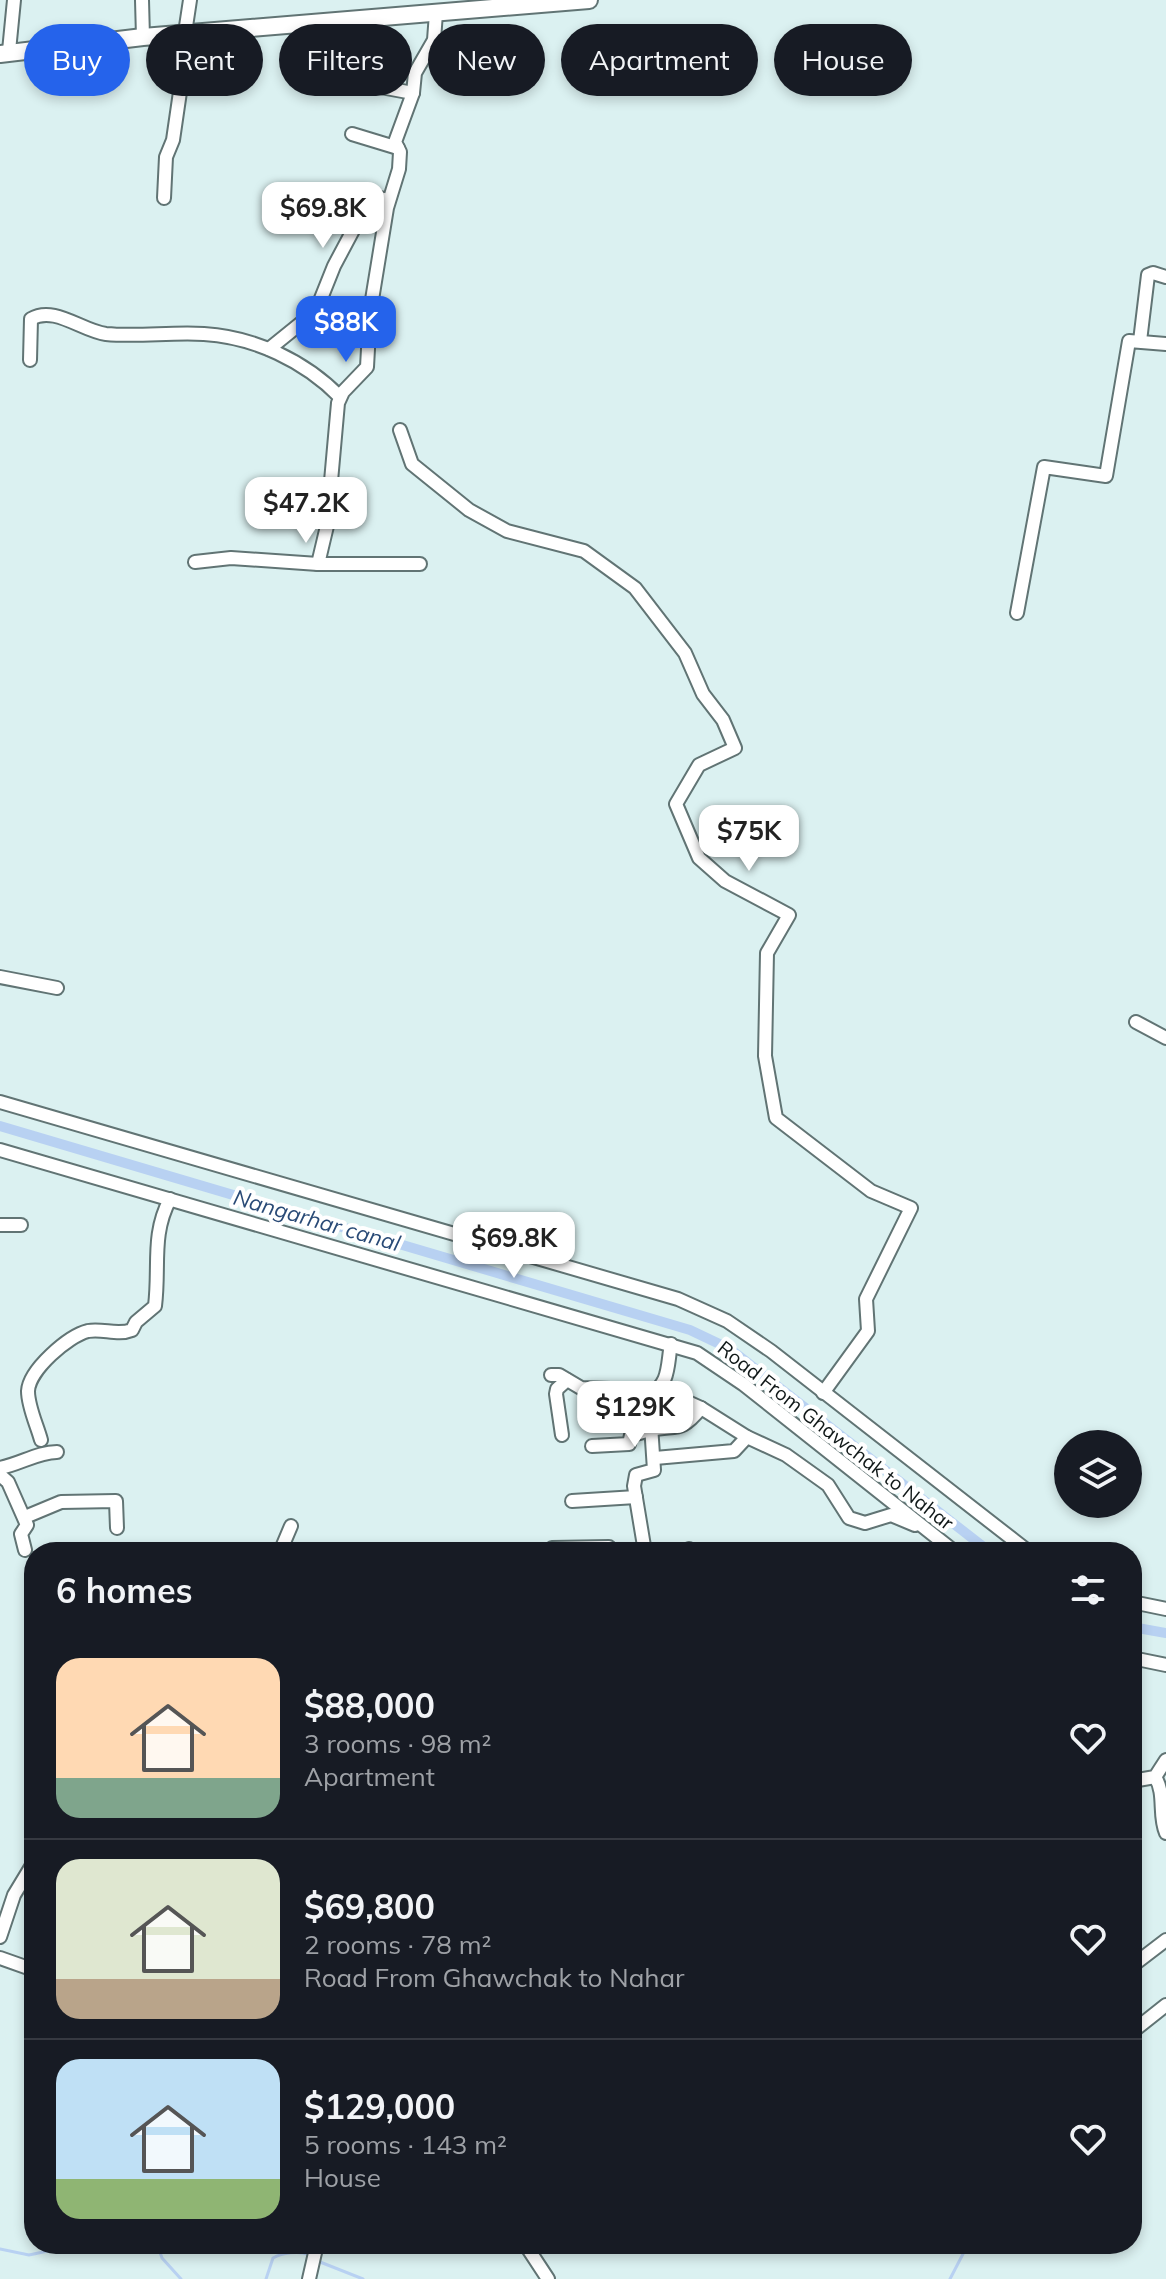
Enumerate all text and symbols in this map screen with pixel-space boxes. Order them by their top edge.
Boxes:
chip: Buy [24,24,130,96]
chip: Rent [146,24,263,96]
chip: Filters [279,24,412,96]
chip: New [428,24,545,96]
chip: Apartment [561,24,758,96]
chip: House [774,24,912,96]
pin: $69.8K [258,182,388,250]
text: $69.8K [280,191,366,224]
pin: $88K [299,296,393,364]
text: $88K [314,305,378,338]
pin: $47.2K [241,477,371,545]
text: $47.2K [263,486,349,519]
pin: $75K [702,805,796,873]
text: $75K [717,814,781,847]
water label: Nangarhar canal [230,1183,404,1257]
pin: $69.8K [449,1212,579,1280]
text: $69.8K [471,1221,557,1254]
street label: Road From Ghawchak to Nahar [713,1335,960,1535]
pin: $129K [579,1381,691,1449]
text: $129K [595,1390,675,1423]
map controls [1054,1430,1142,1518]
button: layers [1054,1430,1142,1518]
icon: filters [1066,1568,1110,1612]
text: 6 homes [56,1569,193,1612]
text: $88,000 [304,1684,435,1727]
icon: home [120,1690,216,1786]
icon: heart [1066,1716,1110,1760]
text: 3 rooms · 98 m² [304,1727,491,1760]
text: Apartment [304,1760,435,1793]
text: $69,800 [304,1885,435,1928]
icon: home [120,1891,216,1987]
icon: heart [1066,1917,1110,1961]
text: 2 rooms · 78 m² [304,1928,491,1961]
text: Road From Ghawchak to Nahar [304,1961,685,1994]
text: $129,000 [304,2085,455,2128]
icon: home [120,2091,216,2187]
icon: heart [1066,2117,1110,2161]
text: 5 rooms · 143 m² [304,2128,507,2161]
text: House [304,2161,381,2194]

